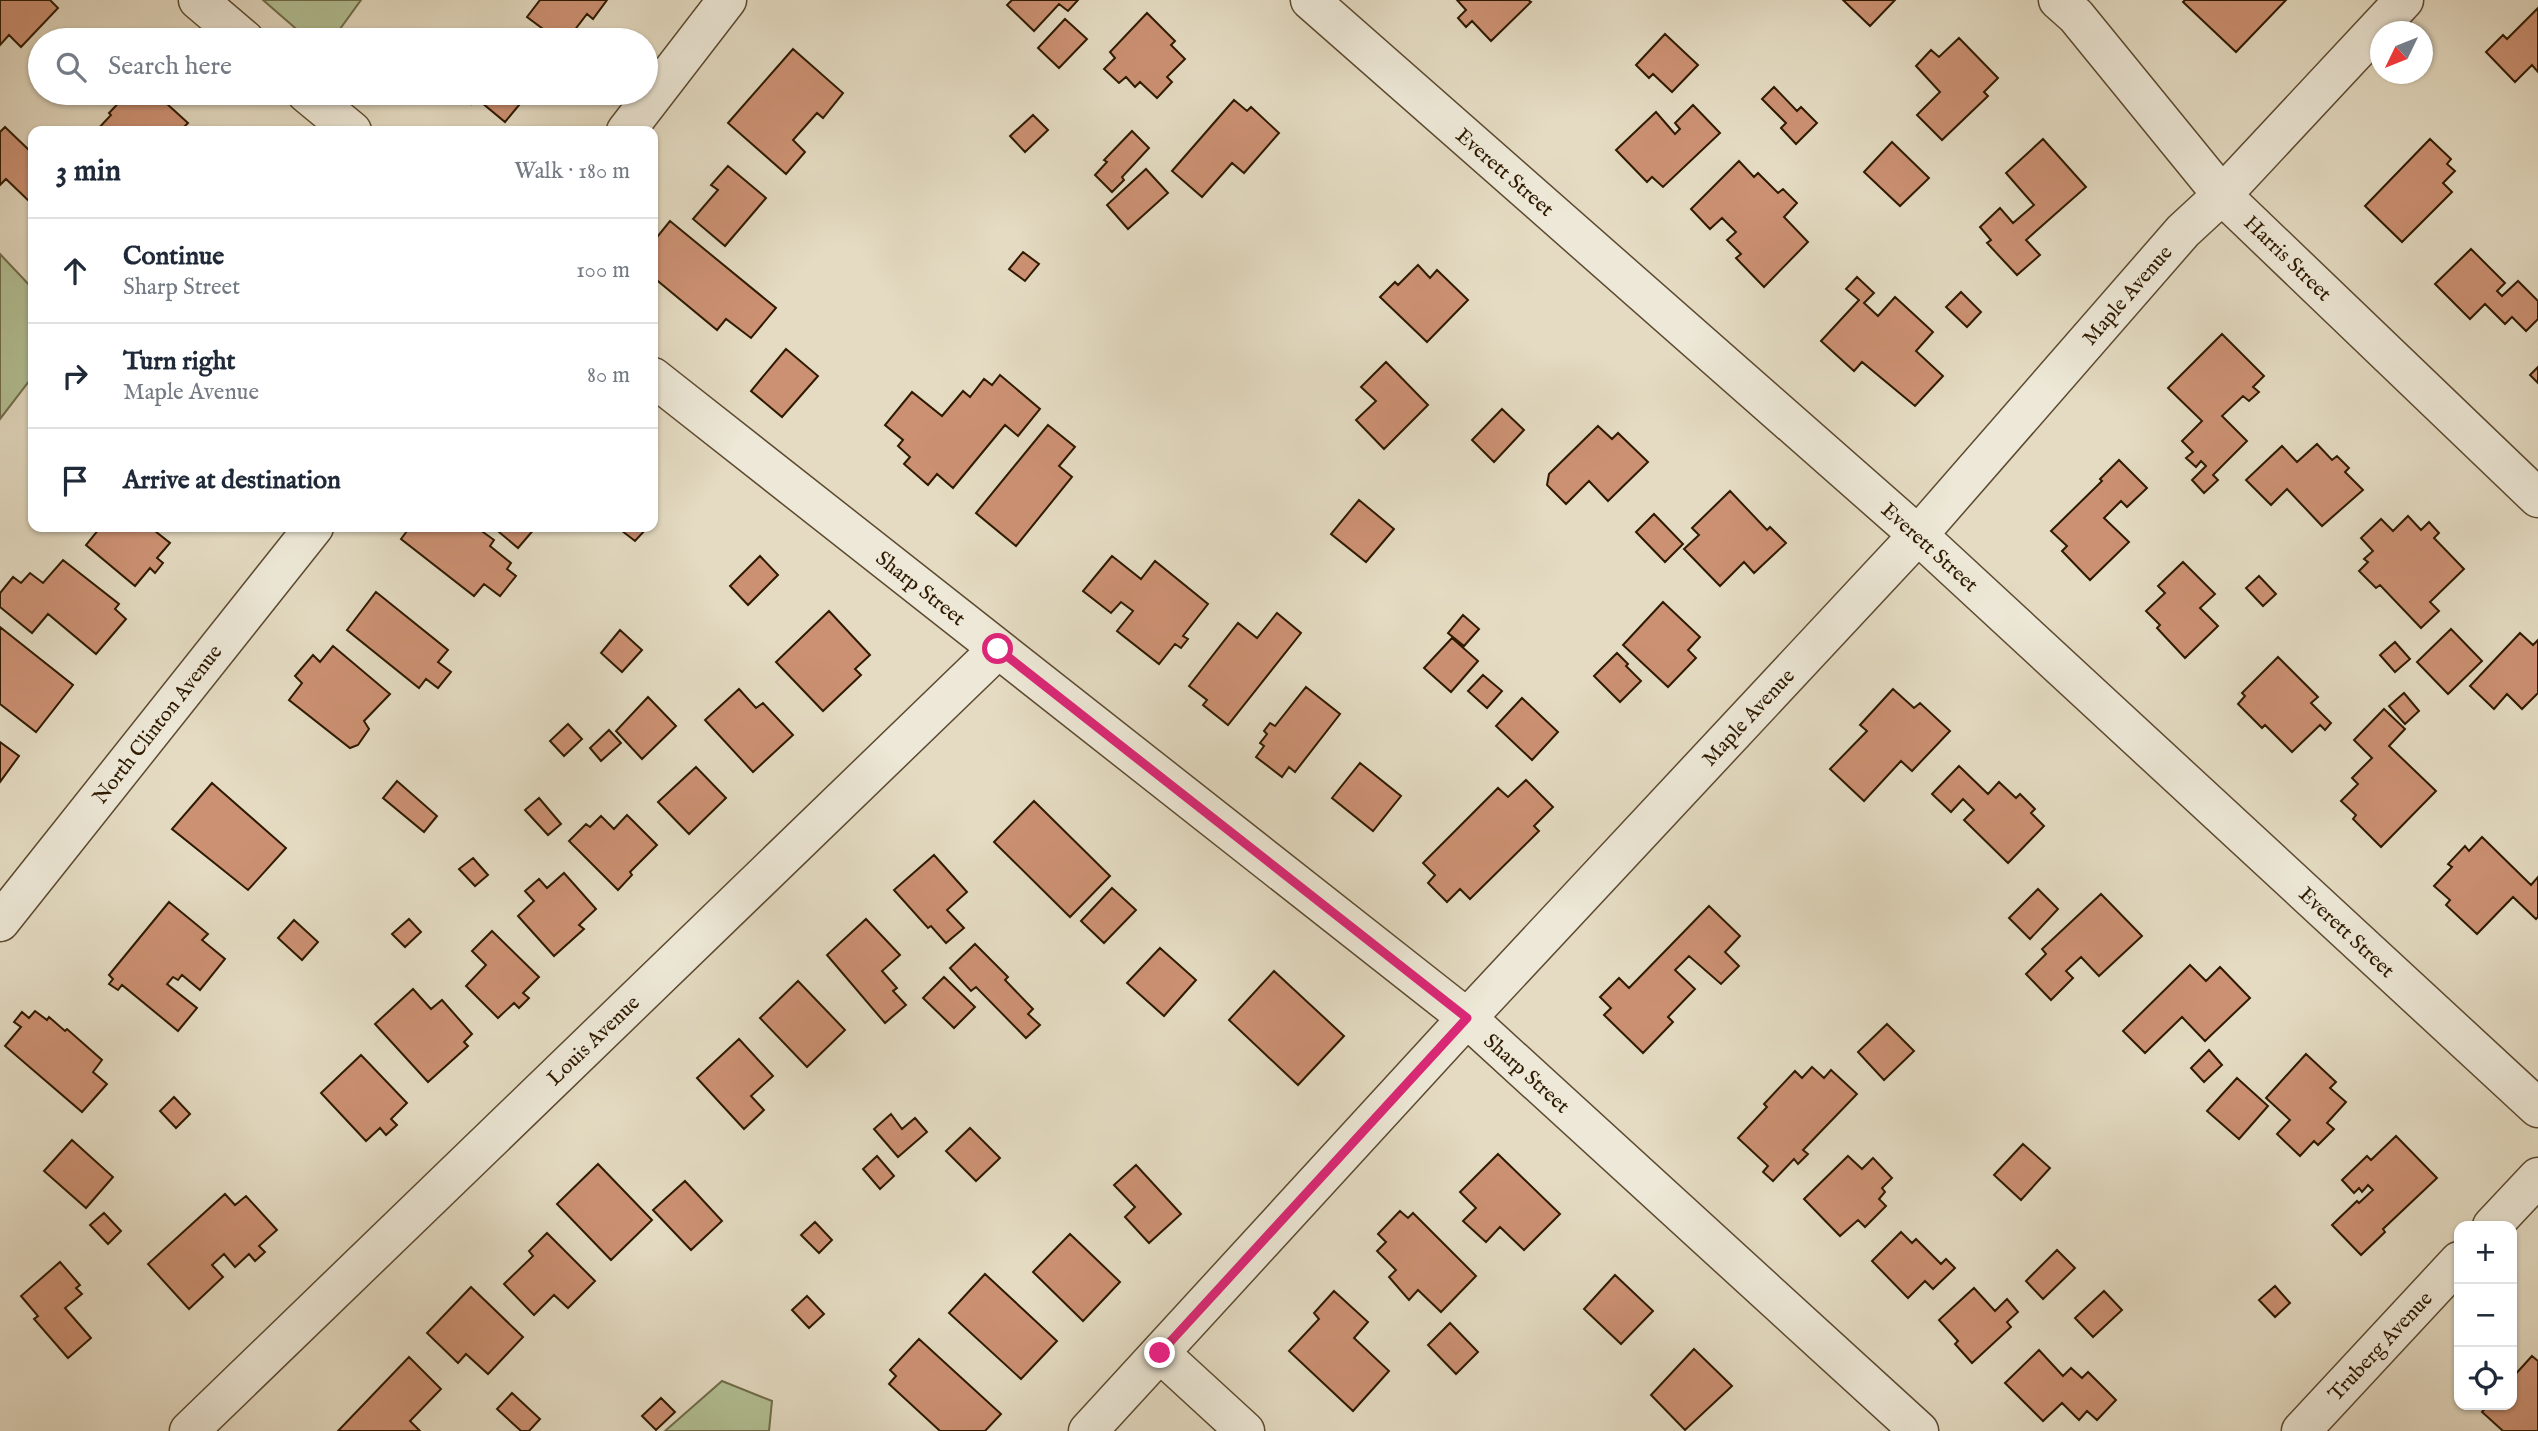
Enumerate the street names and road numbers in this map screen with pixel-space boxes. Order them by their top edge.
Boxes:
street label: Everett Street [1449,123,1559,223]
street label: Harris Street [2237,210,2337,308]
street label: Maple Avenue [2077,240,2179,352]
street label: Everett Street [1875,497,1983,599]
street label: Sharp Street [870,546,970,633]
street label: North Clinton Avenue [87,639,229,810]
street label: Maple Avenue [1697,663,1802,773]
street label: Everett Street [2292,882,2400,984]
street label: Louis Avenue [542,990,646,1092]
street label: Sharp Street [1477,1028,1575,1120]
street label: Truberg Avenue [2323,1286,2439,1408]

